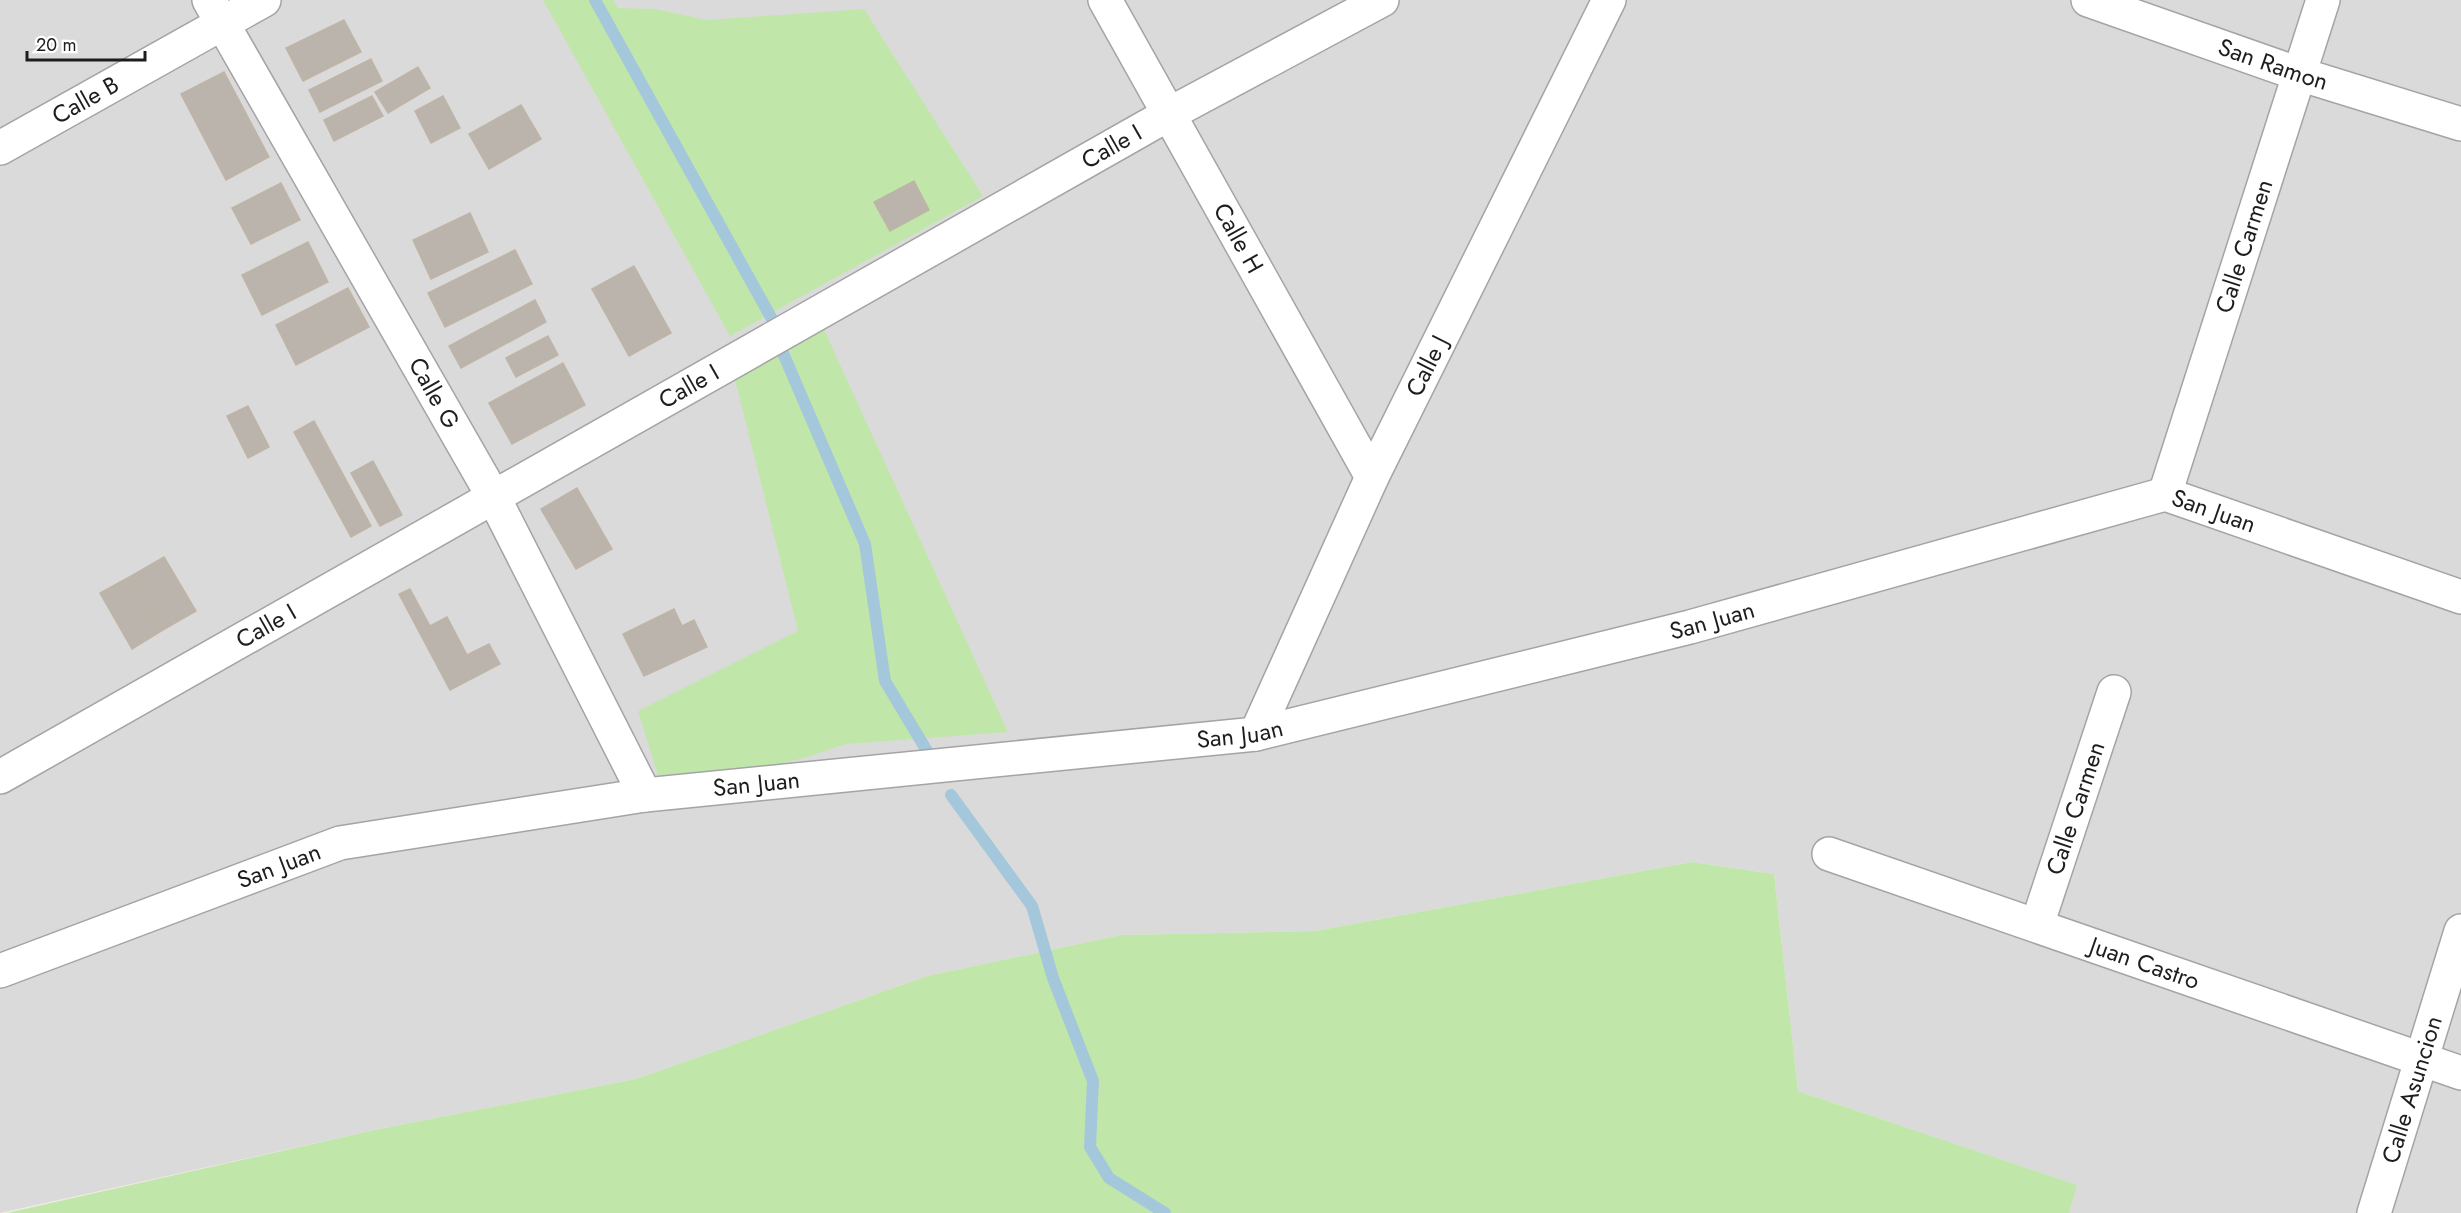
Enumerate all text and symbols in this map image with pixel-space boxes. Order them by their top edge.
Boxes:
scale bar [27,24,146,62]
street label: San Ramon [2214,29,2332,99]
text: 20 m [36,32,76,58]
street label: Calle B [45,67,125,133]
street label: Calle I [1075,115,1148,177]
street label: Calle Carmen [2206,175,2282,318]
street label: Calle H [1205,196,1273,280]
street label: Calle J [1397,329,1457,402]
street label: Calle G [400,351,469,435]
street label: Calle I [652,355,725,417]
street label: San Juan [2167,480,2261,541]
street label: San Juan [1666,592,1759,648]
street label: Calle I [229,594,303,657]
street label: San Juan [1195,710,1287,757]
street label: Calle Carmen [2037,737,2113,879]
street label: San Juan [711,762,801,805]
street label: San Juan [232,834,326,897]
street label: Juan Castro [2082,927,2204,998]
street label: Calle Asuncion [2372,1011,2451,1168]

